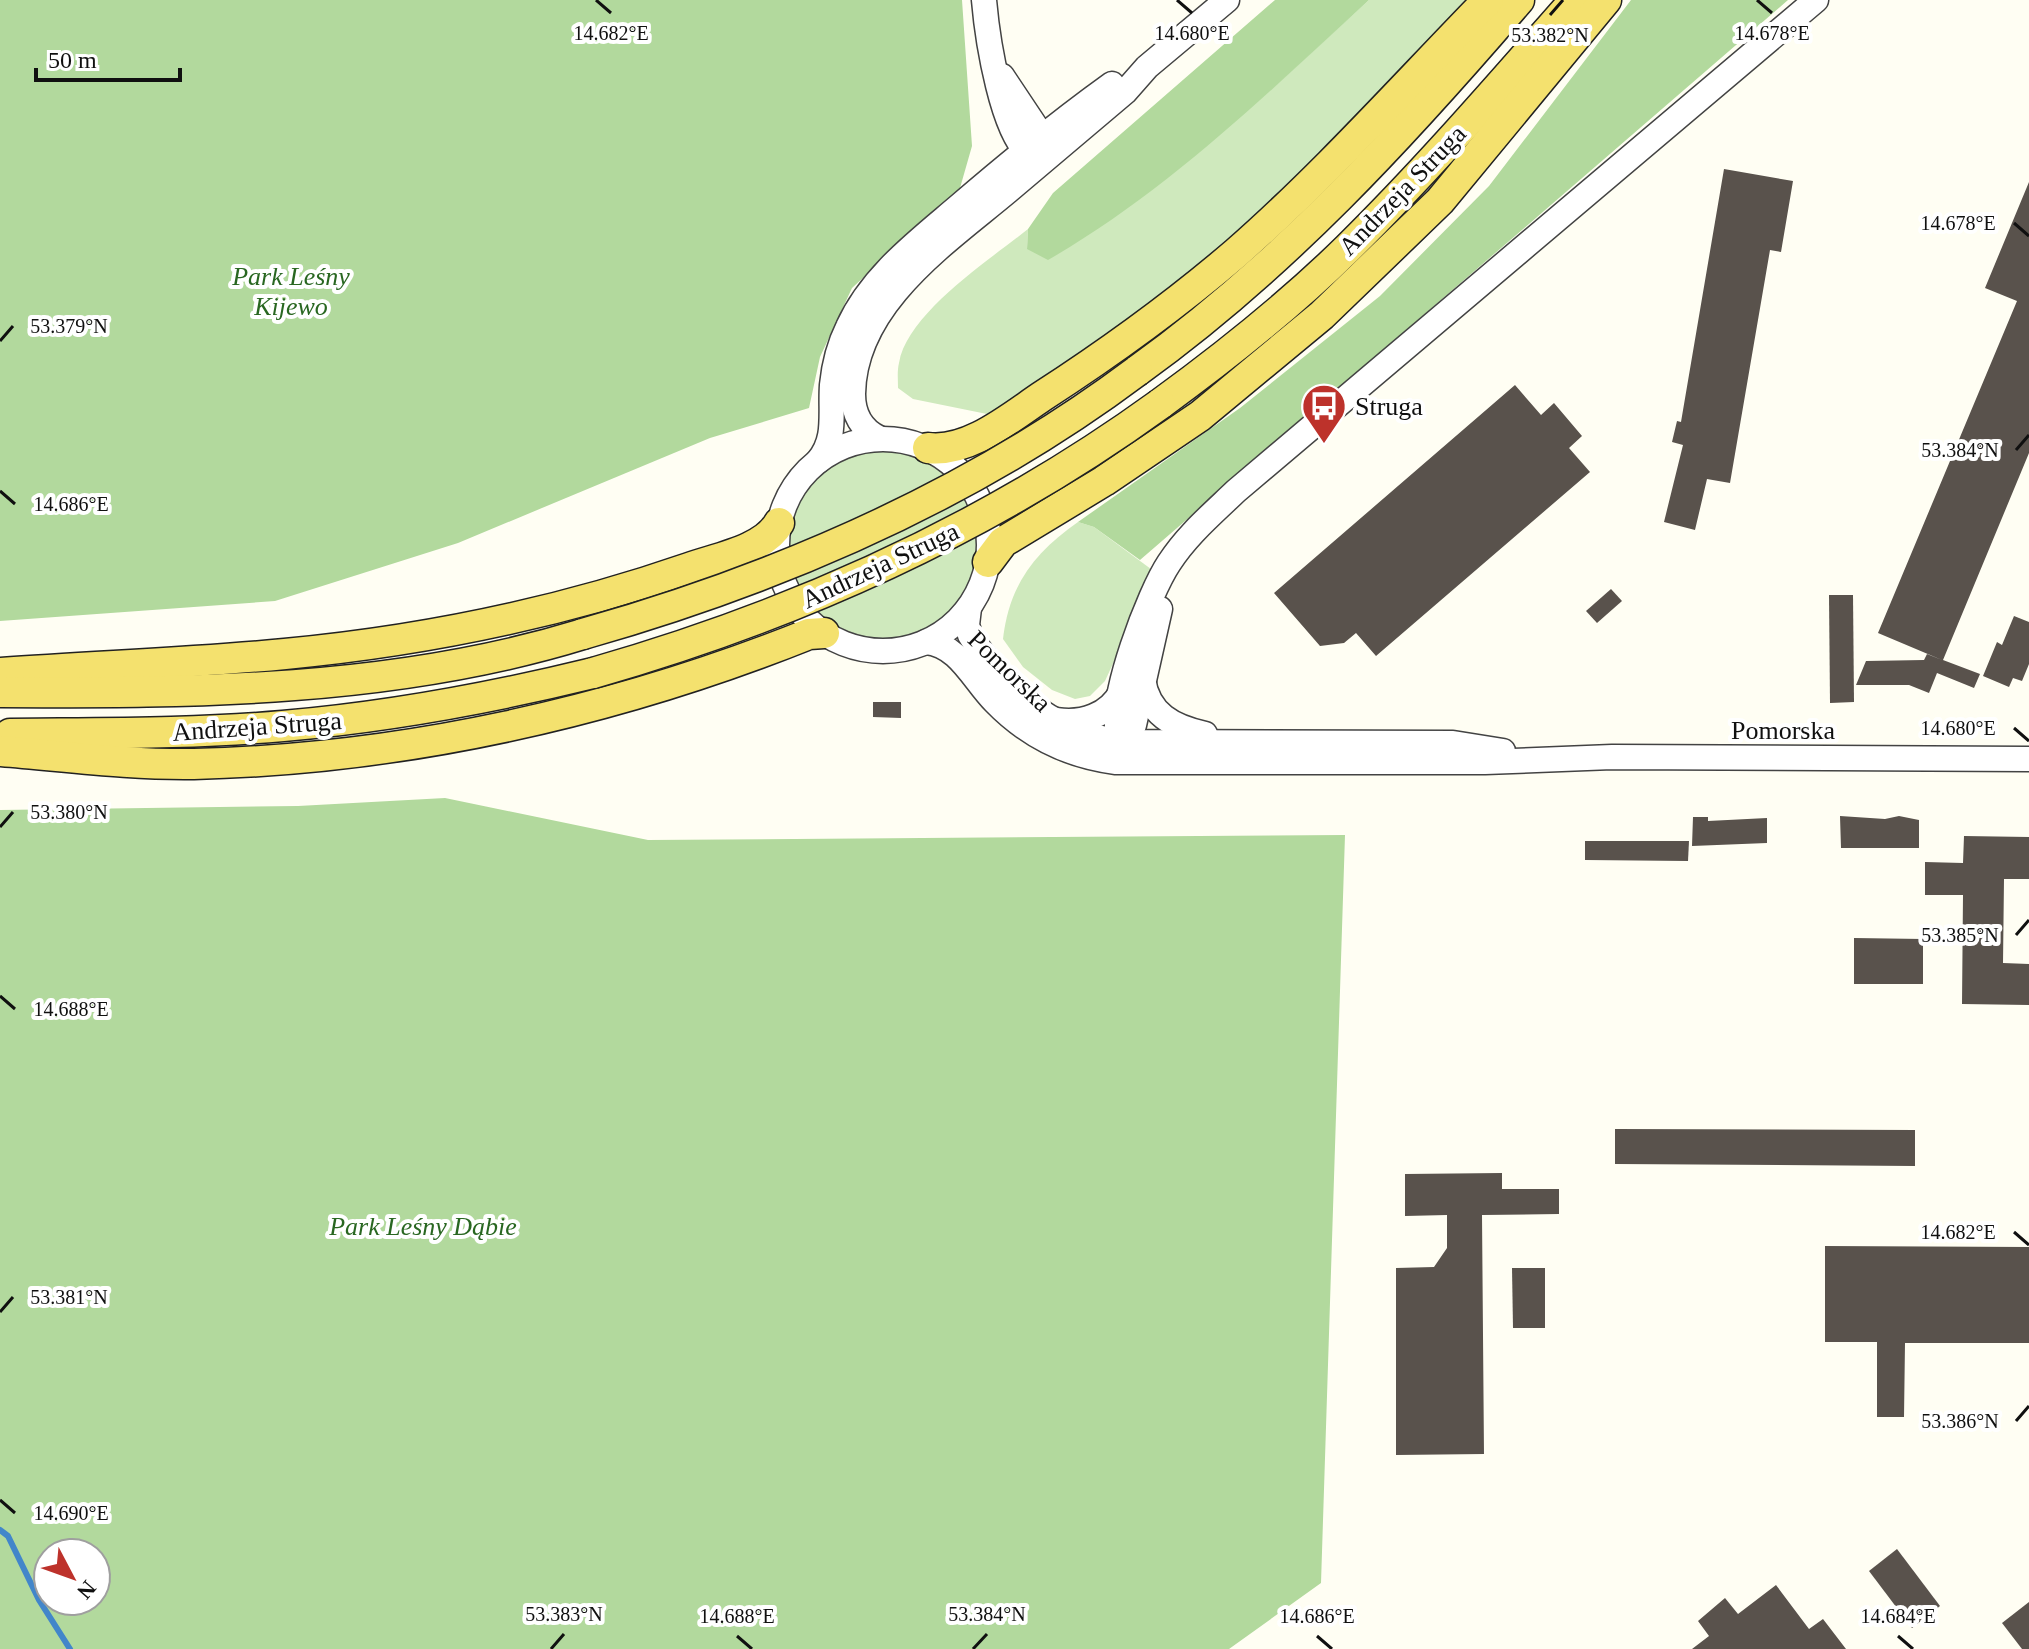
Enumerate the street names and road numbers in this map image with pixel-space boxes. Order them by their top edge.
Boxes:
street label: Andrzeja Struga [1333,119,1472,261]
street label: Andrzeja Struga [797,516,964,614]
street label: Pomorska [962,625,1057,718]
street label: Andrzeja Struga [171,706,343,747]
street label: Pomorska [1731,716,1835,745]

